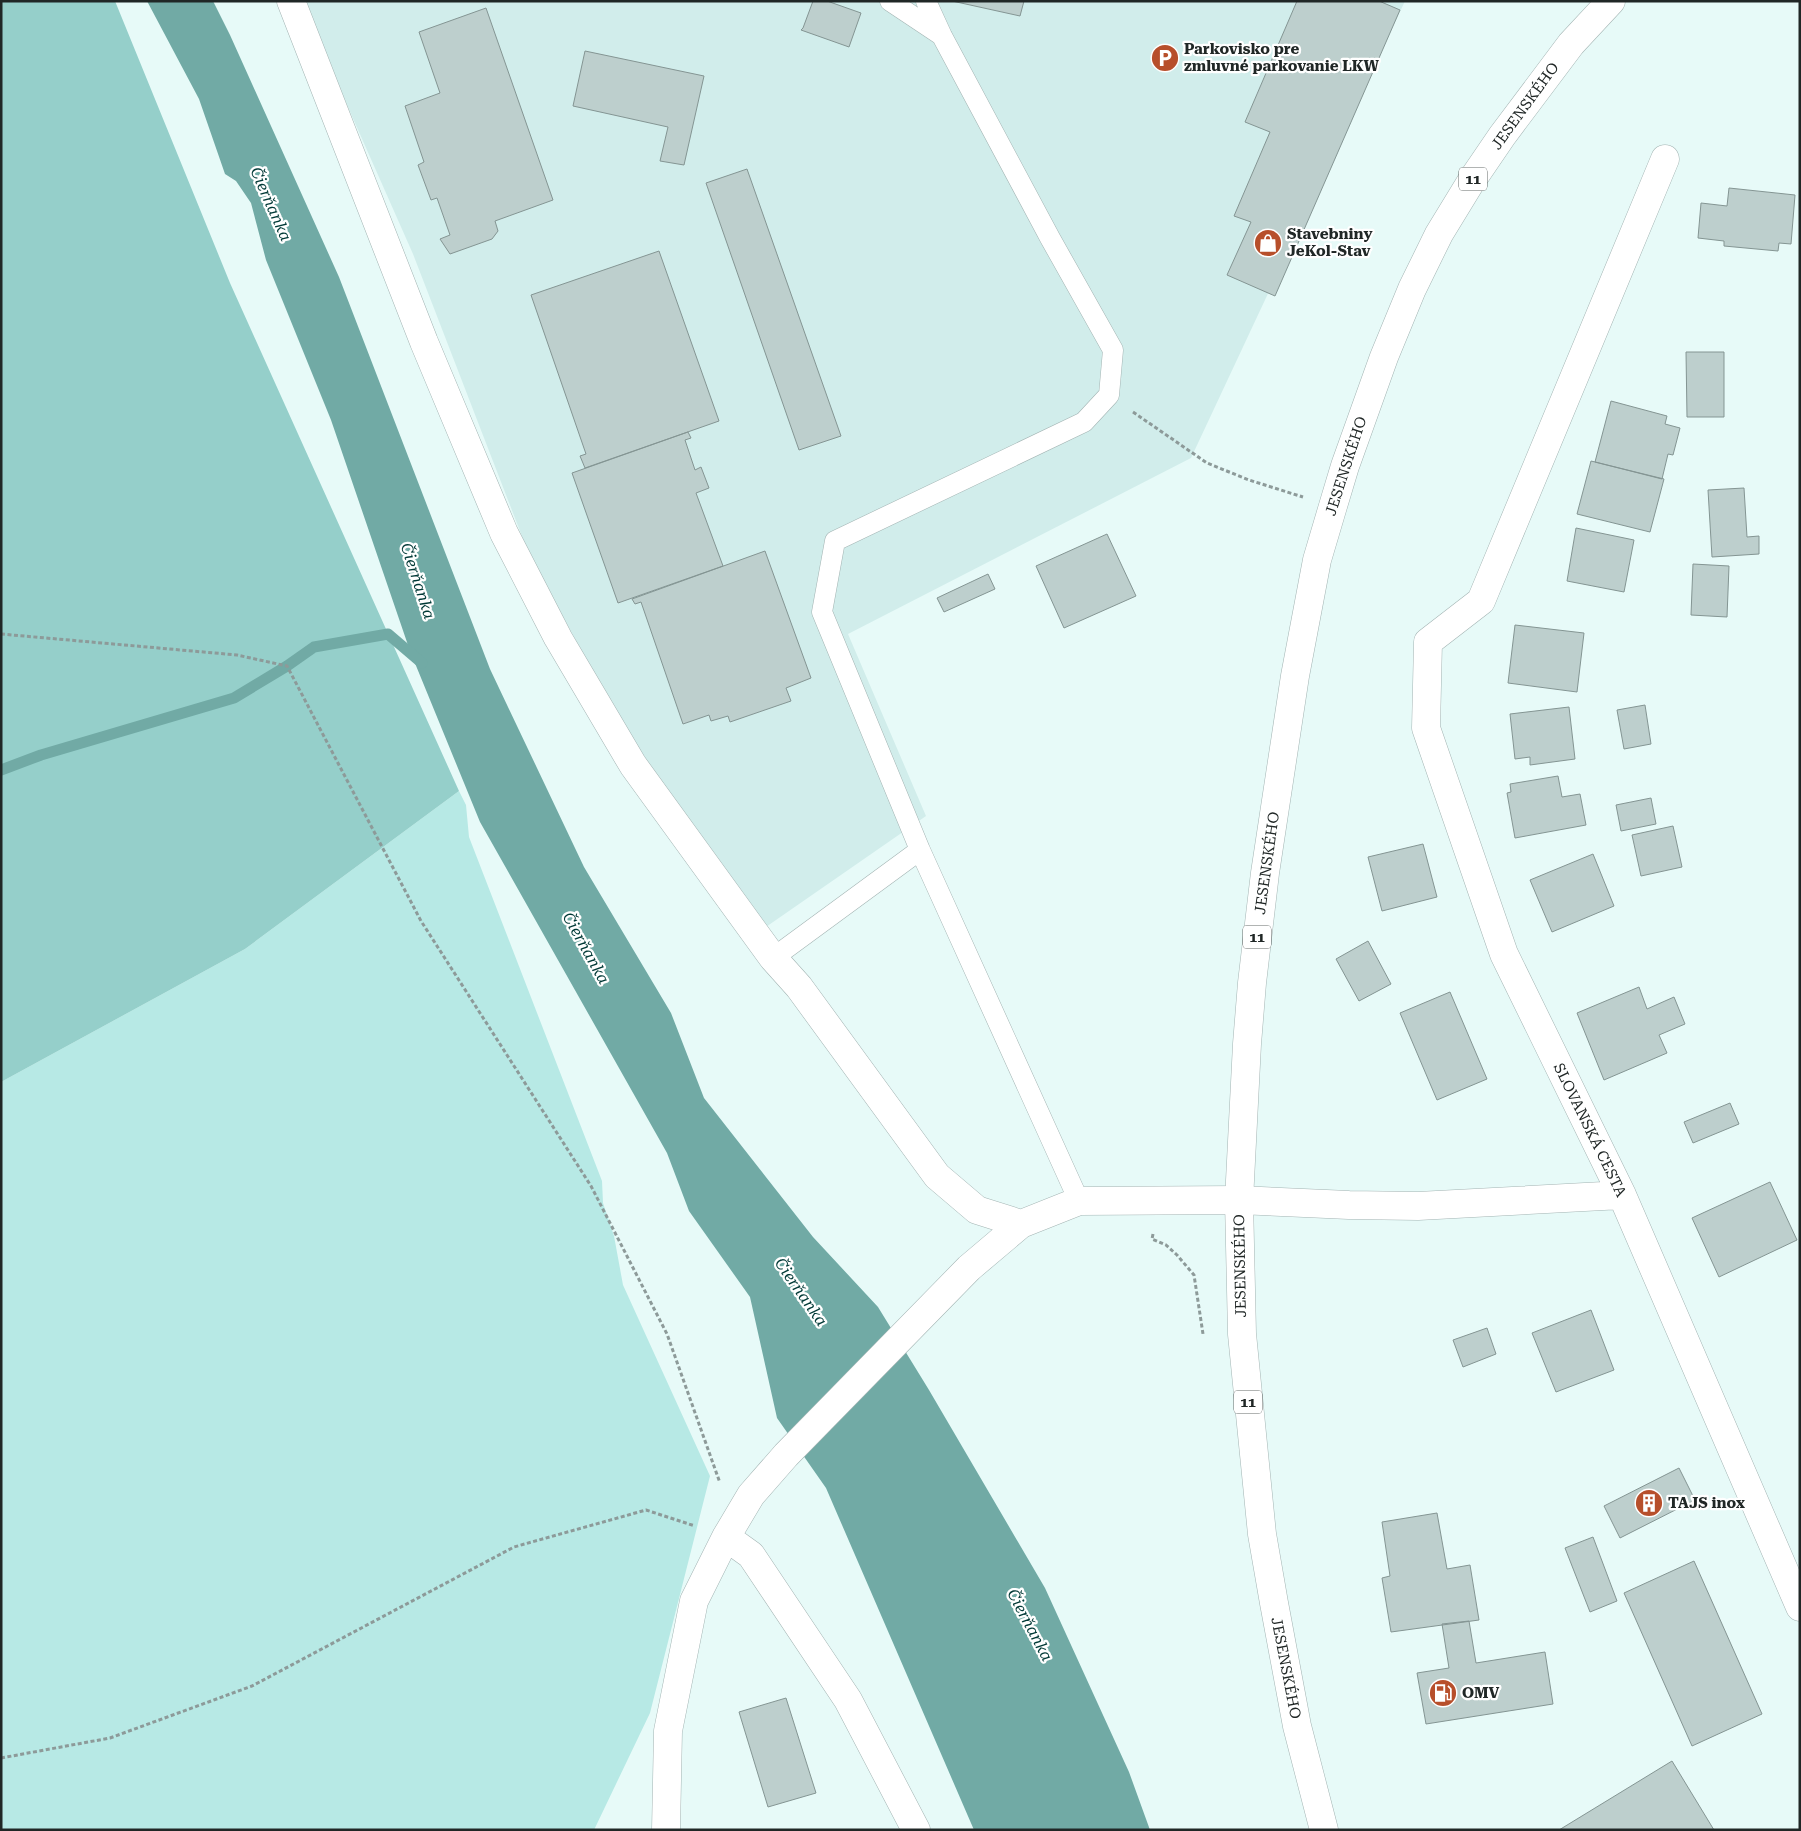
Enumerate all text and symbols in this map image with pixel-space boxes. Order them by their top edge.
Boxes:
place label: Parkovisko pre zmluvné parkovanie LKW [1184,40,1379,75]
parking icon: Parkovisko pre zmluvné parkovanie LKW [1150,43,1180,73]
street label: JESENSKÉHO [1487,59,1563,153]
water label: Čierňanka [246,164,296,244]
road number: 11 [1459,168,1487,190]
place label: Stavebniny JeKol-Stav [1287,225,1372,260]
shop icon: Stavebniny JeKol-Stav [1253,228,1283,258]
street label: JESENSKÉHO [1321,414,1371,518]
water label: Čierňanka [397,541,439,622]
street label: JESENSKÉHO [1251,810,1283,915]
water label: Čierňanka [559,909,614,987]
road number: 11 [1243,926,1271,949]
street label: SLOVANSKÁ CESTA [1550,1060,1630,1200]
street label: JESENSKÉHO [1230,1214,1250,1318]
water label: Čierňanka [771,1254,832,1330]
road number: 11 [1234,1390,1262,1414]
building icon: TAJS inox [1634,1488,1664,1518]
place label: TAJS inox [1668,1494,1745,1512]
water label: Čierňanka [1003,1586,1057,1665]
street label: JESENSKÉHO [1267,1616,1305,1721]
fuel station icon: OMV [1428,1678,1458,1708]
place label: OMV [1462,1684,1500,1702]

